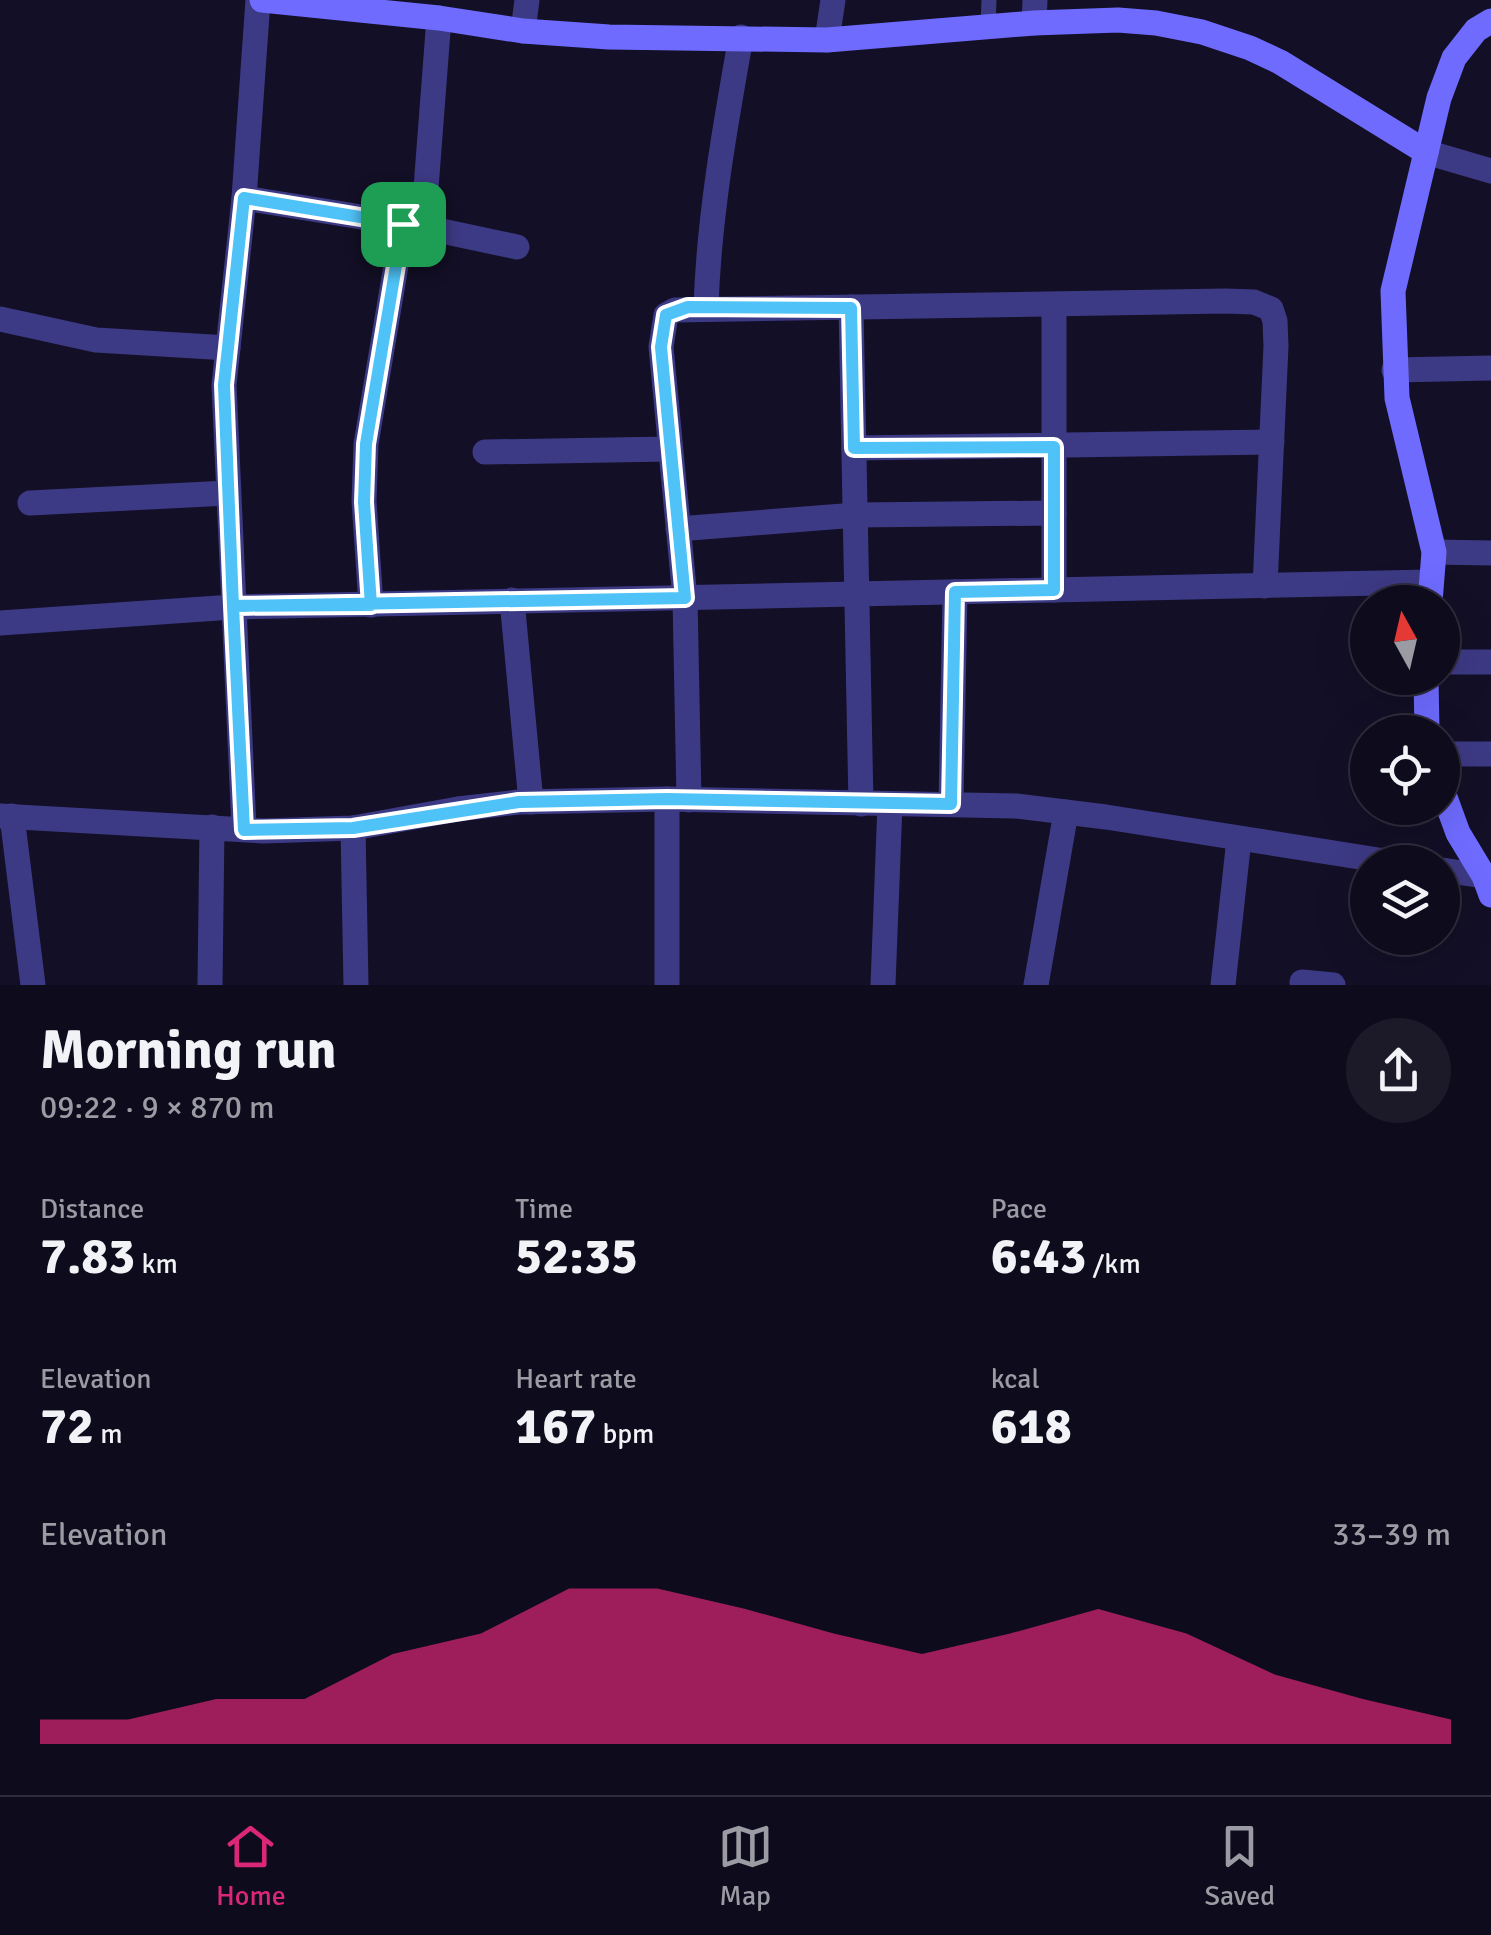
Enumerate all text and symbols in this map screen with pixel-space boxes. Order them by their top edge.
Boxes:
pin [361,182,446,267]
icon: arrive [376,197,431,252]
north arrow [1350,585,1460,695]
map controls [1350,585,1460,955]
button: locate [1350,715,1460,825]
button: layers [1350,845,1460,955]
text: Morning run [40,1016,337,1084]
button: share [1346,1018,1451,1123]
text: 09:22 · 9 × 870 m [40,1088,275,1127]
text: Distance [40,1192,144,1226]
text: Time [515,1192,573,1226]
text: Pace [991,1192,1047,1226]
text: 7.83 [40,1226,135,1288]
text: 52:35 [515,1226,638,1288]
text: 6:43 [991,1226,1086,1288]
text: km [135,1247,178,1281]
text: /km [1086,1247,1141,1281]
text: Elevation [40,1362,152,1396]
text: Heart rate [515,1362,637,1396]
text: kcal [991,1362,1040,1396]
text: 72 [40,1396,94,1458]
text: 167 [515,1396,596,1458]
text: 618 [991,1396,1072,1458]
text: m [94,1417,123,1451]
text: bpm [596,1417,654,1451]
text: Elevation [40,1515,167,1554]
text: 33–39 m [1332,1515,1451,1554]
tab: Home [216,1819,286,1913]
tab: Map [718,1819,773,1913]
tab: Saved [1205,1819,1275,1913]

